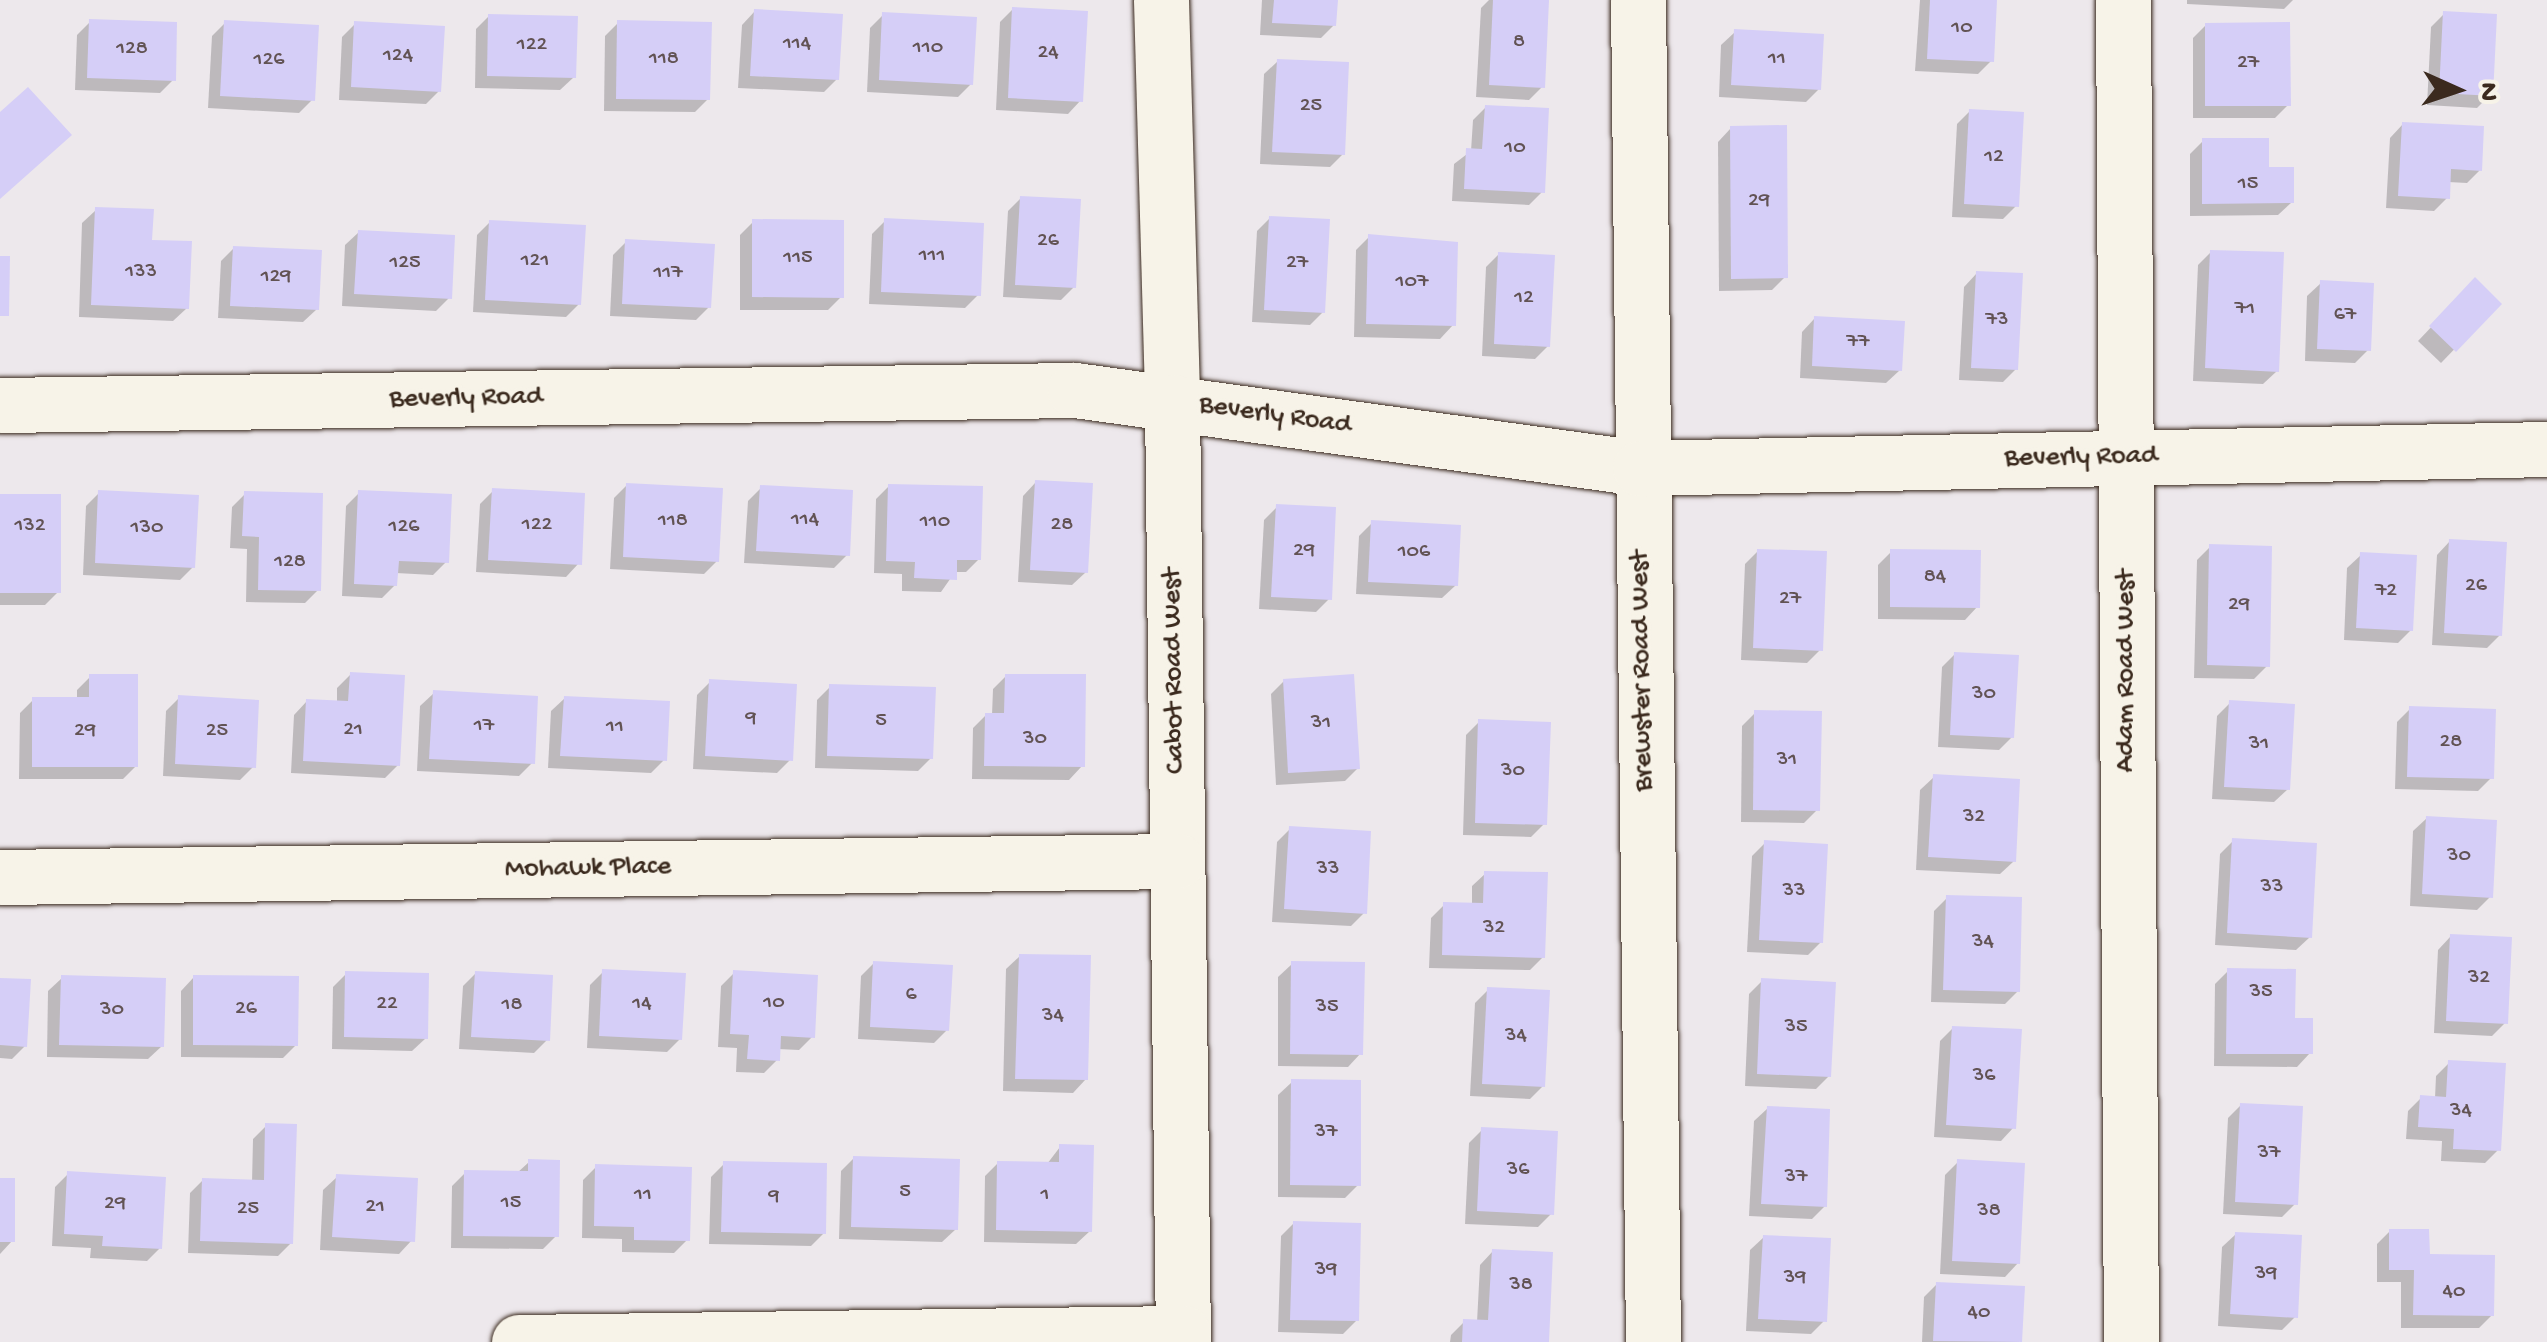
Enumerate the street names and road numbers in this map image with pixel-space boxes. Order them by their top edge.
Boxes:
street label: Beverly Road [389,381,543,417]
street label: Beverly Road [1197,389,1353,443]
street label: Beverly Road [2004,440,2158,476]
street label: Brewster Road West [1624,550,1662,792]
street label: Cabot Road West [1156,568,1194,774]
street label: Adam Road West [2110,570,2144,772]
street label: Mohawk Place [504,851,672,887]

